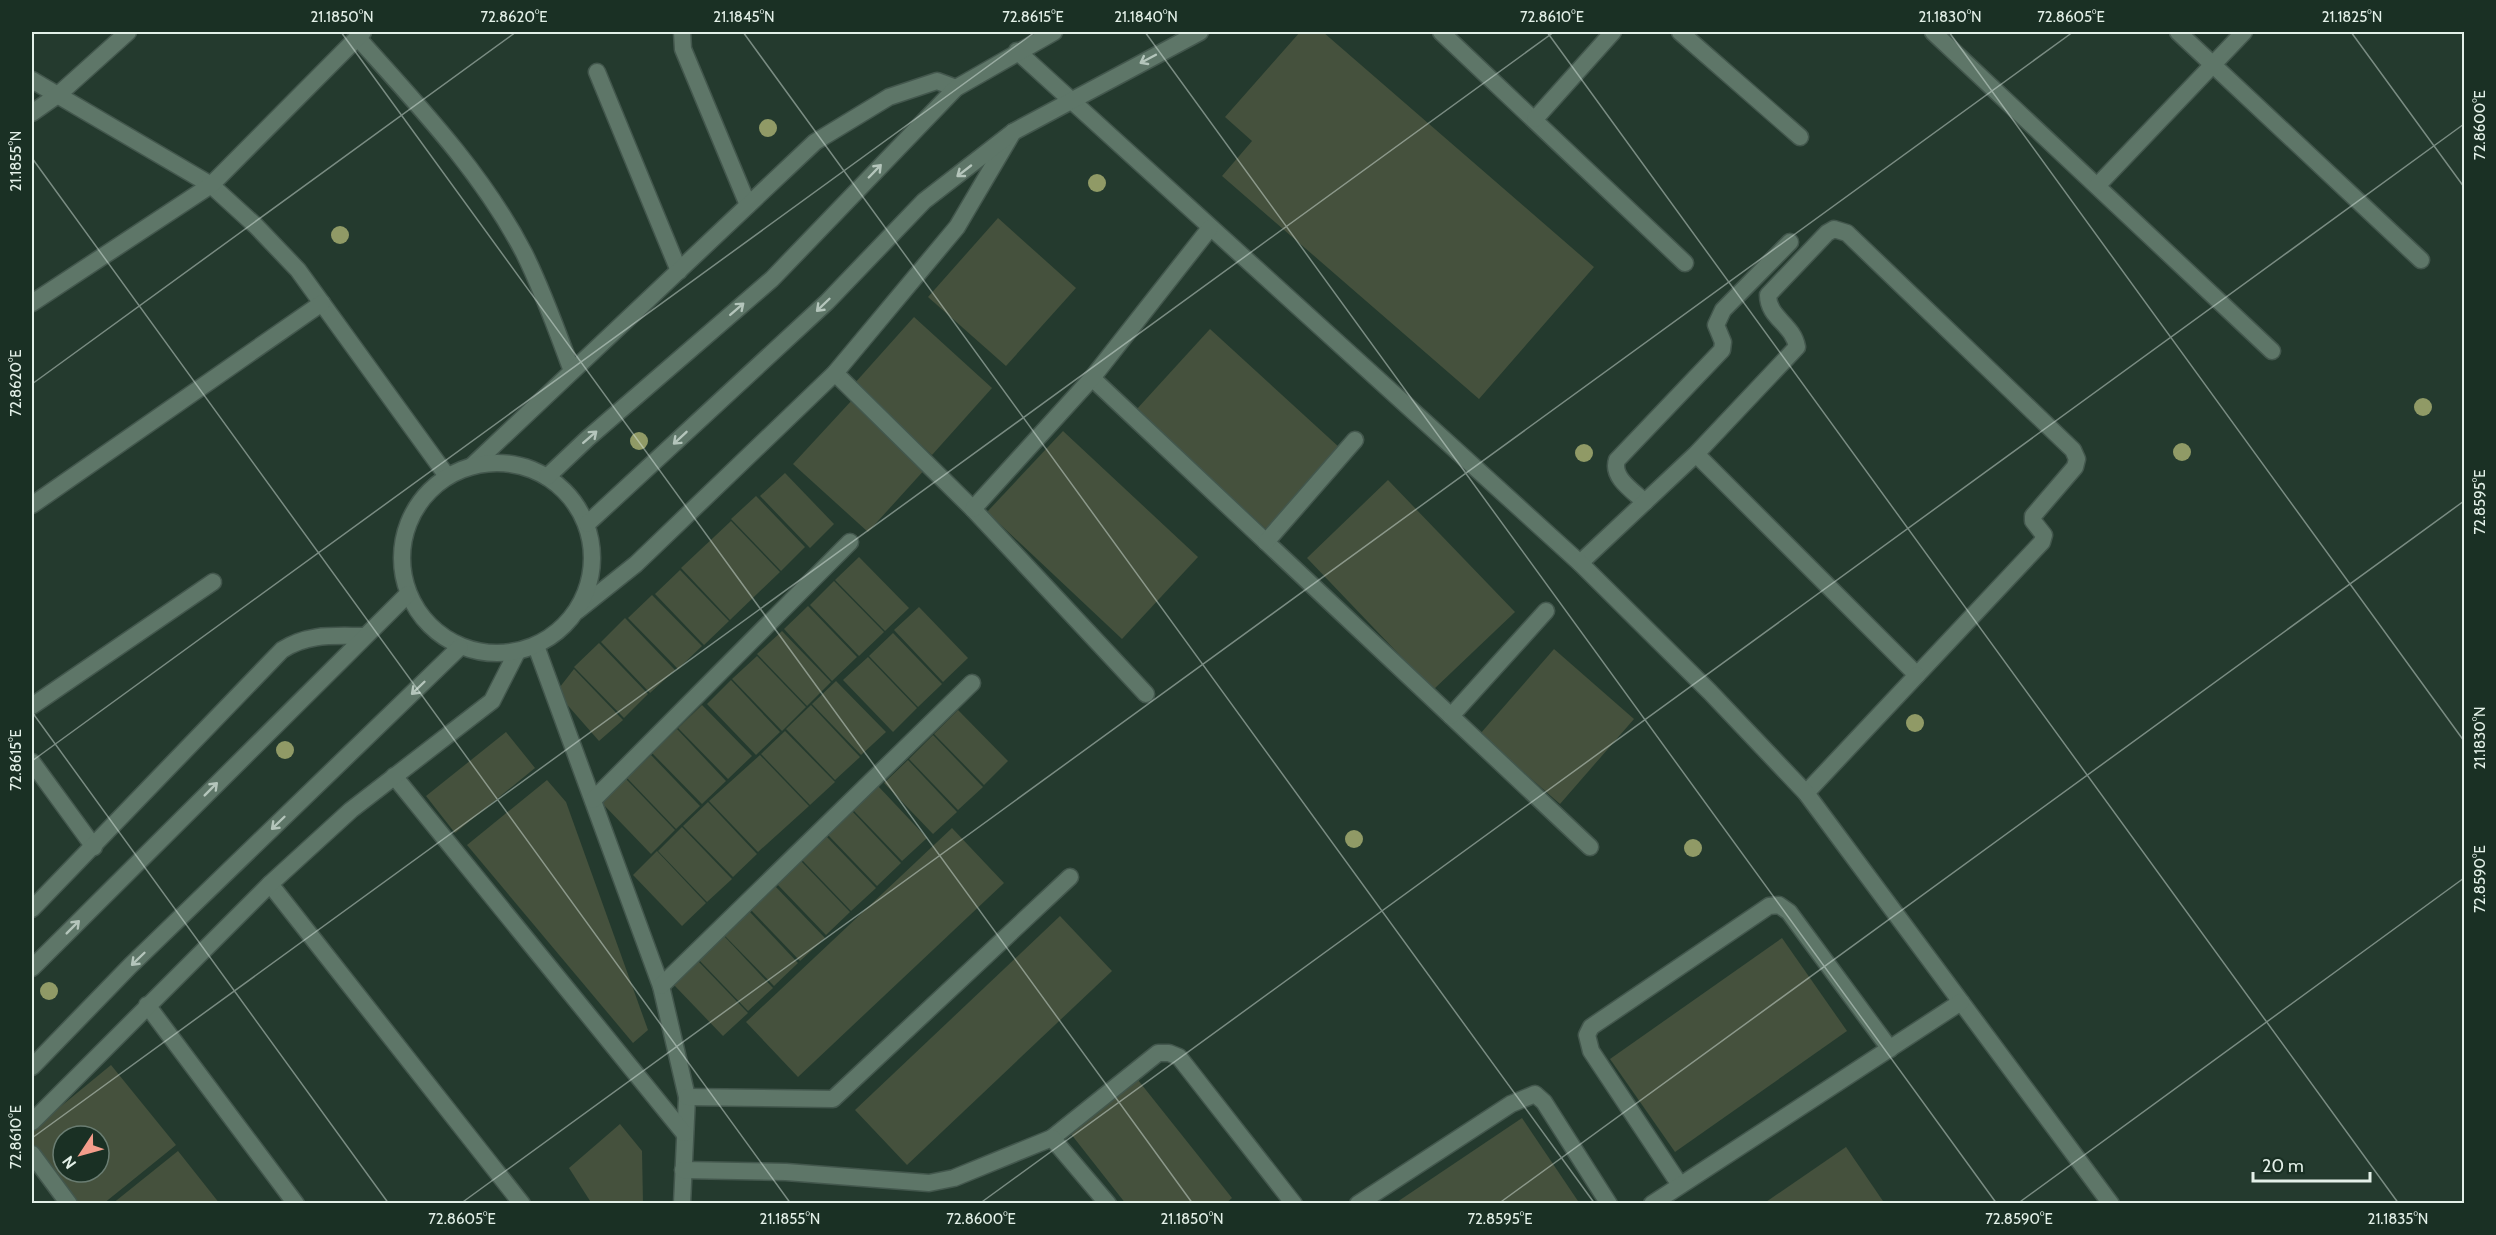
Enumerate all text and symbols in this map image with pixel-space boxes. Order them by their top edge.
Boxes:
text: 21.1850°N [310,8,374,26]
text: 72.8620°E [480,8,548,26]
text: 21.1845°N [713,8,775,26]
text: 72.8615°E [1002,8,1064,26]
text: 21.1840°N [1114,8,1178,26]
text: 72.8610°E [1520,8,1584,26]
text: 21.1830°N [1918,8,1982,26]
text: 72.8605°E [2037,8,2105,26]
text: 21.1825°N [2322,8,2382,26]
one-way arrow [1140,53,1157,65]
text: 72.8600°E [2471,90,2489,160]
text: 21.1855°N [7,131,25,191]
one-way arrow [868,164,883,179]
one-way arrow [956,164,972,177]
one-way arrow [816,298,831,313]
one-way arrow [730,302,745,316]
text: 72.8620°E [7,349,25,417]
one-way arrow [582,430,598,443]
one-way arrow [673,431,688,445]
text: 72.8595°E [2471,469,2489,535]
one-way arrow [411,680,426,695]
text: 21.1830°N [2471,706,2489,770]
text: 72.8615°E [7,729,25,791]
one-way arrow [203,782,218,797]
one-way arrow [271,816,286,831]
text: 72.8590°E [2471,845,2489,913]
one-way arrow [65,920,80,934]
one-way arrow [131,952,146,966]
text: 72.8610°E [7,1105,25,1169]
north arrow [51,1124,111,1184]
scale bar [2253,1145,2370,1183]
text: N [58,1152,80,1173]
text: 20 m [2262,1155,2304,1177]
text: 72.8605°E [428,1210,496,1228]
text: 21.1855°N [760,1210,820,1228]
text: 72.8600°E [946,1210,1016,1228]
text: 21.1850°N [1160,1210,1224,1228]
text: 72.8595°E [1467,1210,1533,1228]
text: 72.8590°E [1985,1210,2053,1228]
text: 21.1835°N [2368,1210,2428,1228]

